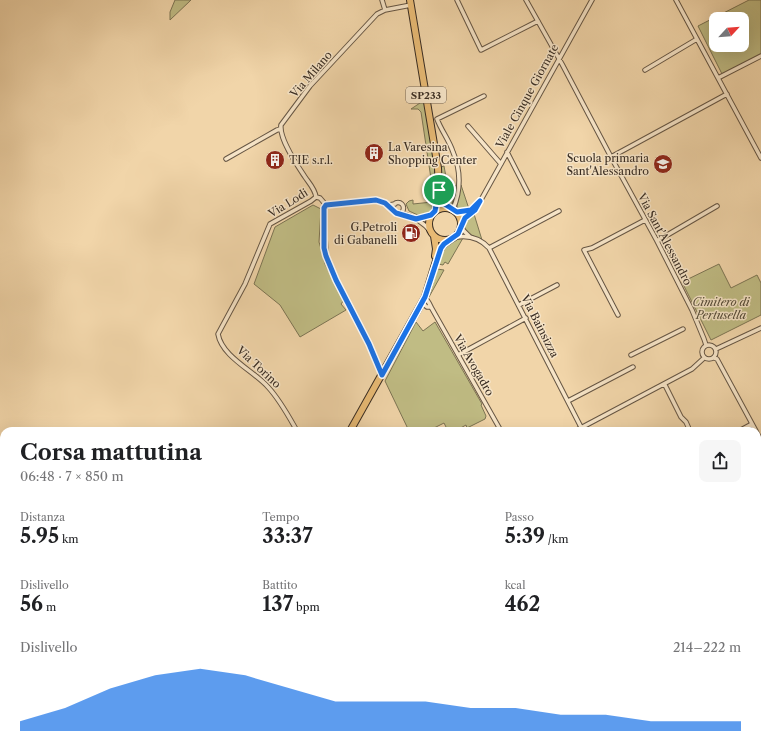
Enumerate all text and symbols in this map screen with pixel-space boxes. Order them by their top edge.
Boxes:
north arrow [709,12,749,52]
map controls [709,12,749,52]
street label: Viale Cinque Giornate [492,41,561,151]
street label: Via Milano [286,48,335,101]
road number: SP233 [406,87,446,103]
place label: La Varesina Shopping Center [388,140,477,167]
building icon: La Varesina Shopping Center [363,142,385,164]
building icon: TIE s.r.l. [264,149,286,171]
place label: Scuola primaria Sant'Alessandro [566,151,649,178]
place label: TIE s.r.l. [289,153,333,167]
school or university icon: Scuola primaria Sant'Alessandro [652,153,674,175]
pin [422,173,456,207]
icon: arrive [428,179,450,201]
street label: Via Lodi [265,185,311,221]
street label: Via Sant'Alessandro [634,190,695,288]
place label: G.Petroli di Gabanelli [334,220,398,247]
fuel station icon: G.Petroli di Gabanelli [400,222,422,244]
street label: Via Bainsizza [518,291,562,360]
park label: Cimitero di Pertusella [693,295,750,322]
street label: Via Avogadro [450,331,497,399]
street label: Via Torino [233,342,284,391]
text: Corsa mattutina [20,439,202,466]
button: share [699,440,741,482]
text: 06:48 · 7 × 850 m [20,468,124,484]
text: Distanza [20,510,65,524]
text: Tempo [262,510,299,524]
text: Passo [505,510,534,524]
text: 5.95 [20,524,59,548]
text: 33:37 [262,524,313,548]
text: 5:39 [505,524,545,548]
text: km [59,532,79,546]
text: /km [545,532,568,546]
text: Dislivello [20,578,69,592]
text: Battito [262,578,298,592]
text: kcal [505,578,525,592]
text: 56 [20,592,43,616]
text: 137 [262,592,293,616]
text: 462 [505,592,540,616]
text: m [43,600,56,614]
text: bpm [293,600,320,614]
text: Dislivello [20,639,77,655]
text: 214–222 m [673,639,741,655]

